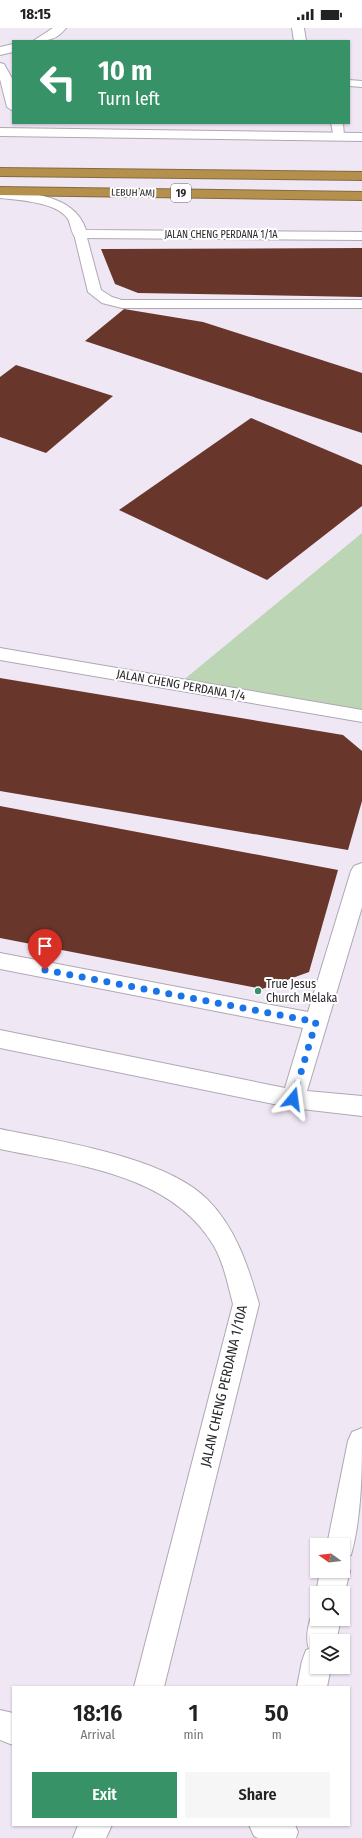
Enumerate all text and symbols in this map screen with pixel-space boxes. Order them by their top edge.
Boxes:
text: 18:15 [20,5,51,23]
text: 10 m [98,54,152,87]
icon: left [32,56,84,108]
text: Turn left [98,88,160,110]
road number: 19 [171,184,191,202]
street label: LEBUH AMJ [111,187,155,199]
street label: JALAN CHENG PERDANA 1/1A [164,229,278,241]
street label: JALAN CHENG PERDANA 1/4 [115,667,247,703]
pin [28,929,62,970]
icon: arrive [34,935,56,957]
place label: True Jesus Church Melaka [266,977,338,1005]
marker: True Jesus Church Melaka [253,986,263,996]
position arrow [272,1078,314,1120]
street label: JALAN CHENG PERDANA 1/10A [197,1303,251,1469]
north arrow [310,1538,350,1578]
map controls [310,1538,350,1674]
button: search [310,1586,350,1626]
button: layers [310,1634,350,1674]
text: 18:16 [73,1699,122,1727]
text: 1 [188,1699,198,1727]
text: 50 [264,1699,289,1727]
text: Arrival [80,1727,115,1742]
text: min [183,1727,204,1742]
text: m [272,1727,282,1742]
button: Exit [32,1772,177,1818]
button: Share [185,1772,330,1818]

